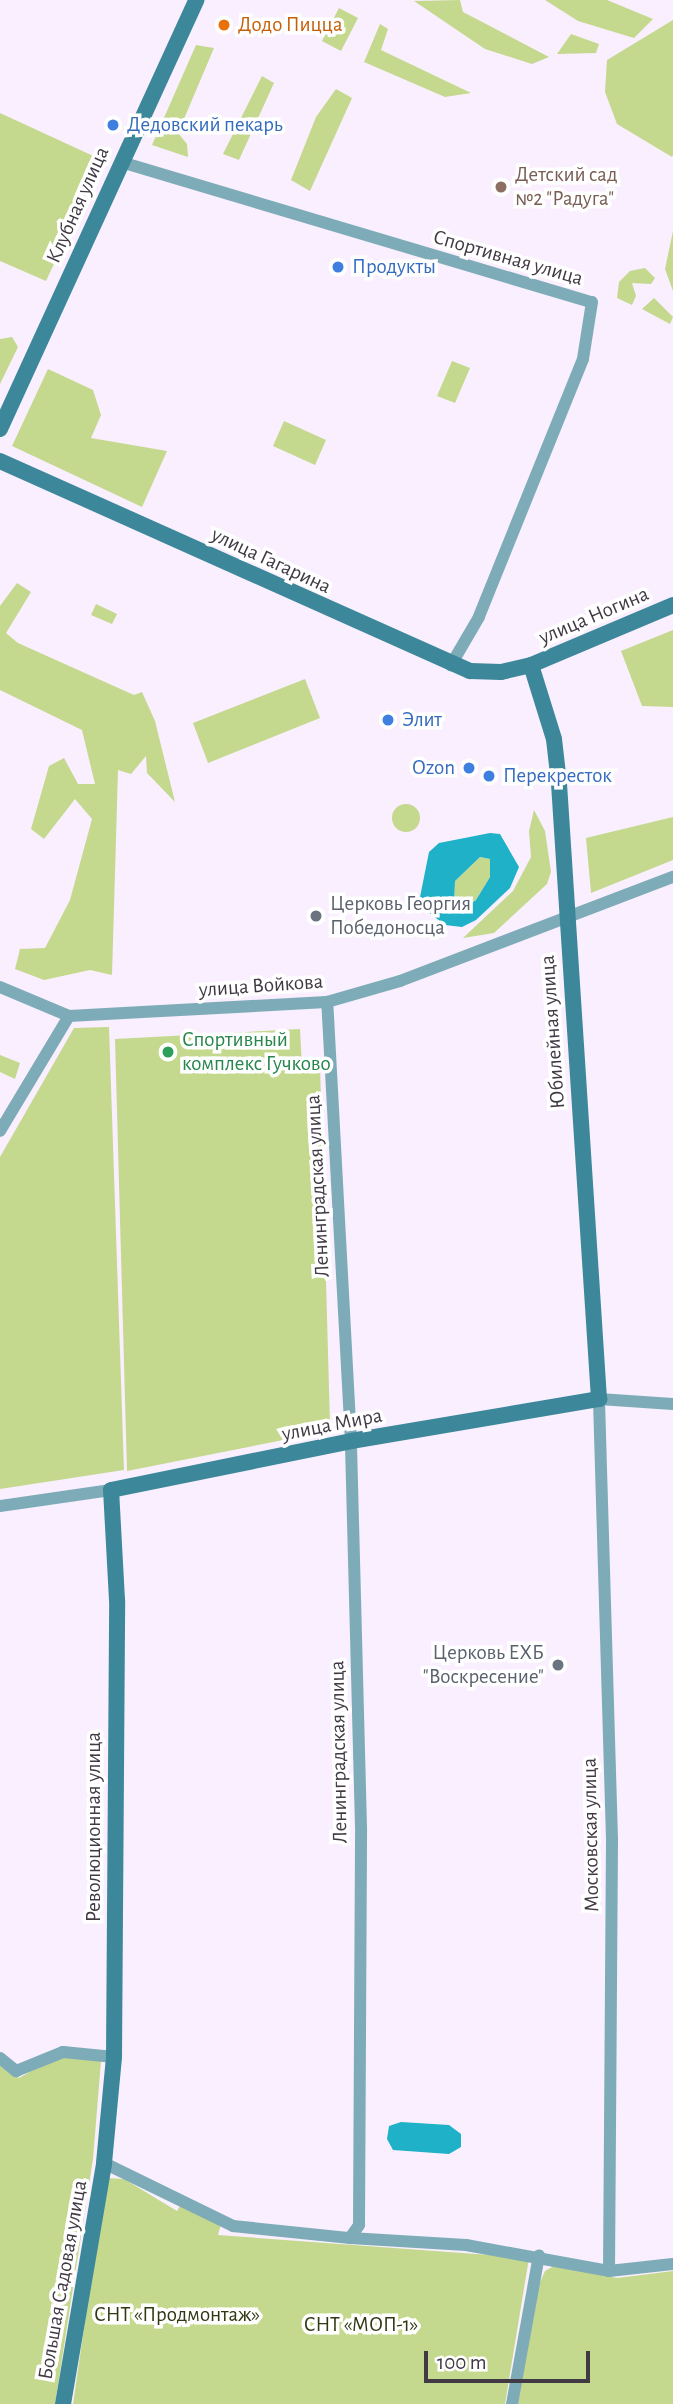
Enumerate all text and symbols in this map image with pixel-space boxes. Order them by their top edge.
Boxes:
place label: Додо Пицца [238,12,342,38]
marker: Додо Пицца [216,17,232,33]
place label: Дедовский пекарь [127,112,283,138]
marker: Дедовский пекарь [105,117,121,133]
street label: Клубная улица [41,143,115,267]
place label: Детский сад №2 "Радуга" [515,162,618,212]
marker: Детский сад №2 "Радуга" [493,179,509,195]
street label: Спортивная улица [430,225,586,291]
place label: Продукты [352,254,436,280]
marker: Продукты [330,259,346,275]
street label: улица Гагарина [207,522,335,600]
street label: улица Ногина [535,582,653,650]
place label: Элит [402,707,442,733]
marker: Элит [380,712,396,728]
place label: Ozon [412,755,455,781]
marker: Ozon [461,760,477,776]
place label: Перекресток [503,763,612,789]
marker: Перекресток [481,768,497,784]
place label: Церковь Георгия Победоносца [330,891,471,941]
marker: Церковь Георгия Победоносца [308,908,324,924]
street label: Юбилейная улица [535,954,571,1110]
street label: улица Войкова [198,969,324,1003]
place label: Спортивный комплекс Гучково [182,1027,331,1077]
marker: Спортивный комплекс Гучково [160,1044,176,1060]
street label: Ленинградская улица [301,1094,335,1278]
street label: улица Мира [280,1403,384,1447]
place label: Церковь ЕХБ "Воскресение" [423,1640,544,1690]
marker: Церковь ЕХБ "Воскресение" [550,1657,566,1673]
street label: Ленинградская улица [325,1660,353,1844]
street label: Революционная улица [81,1732,107,1922]
street label: Московская улица [577,1758,605,1912]
street label: Большая Садовая улица [33,2178,93,2382]
park label: СНТ «Продмонтаж» [94,2302,260,2328]
park label: СНТ «МОП-1» [304,2312,418,2338]
scale bar [428,2338,594,2382]
text: 100 m [437,2352,487,2373]

